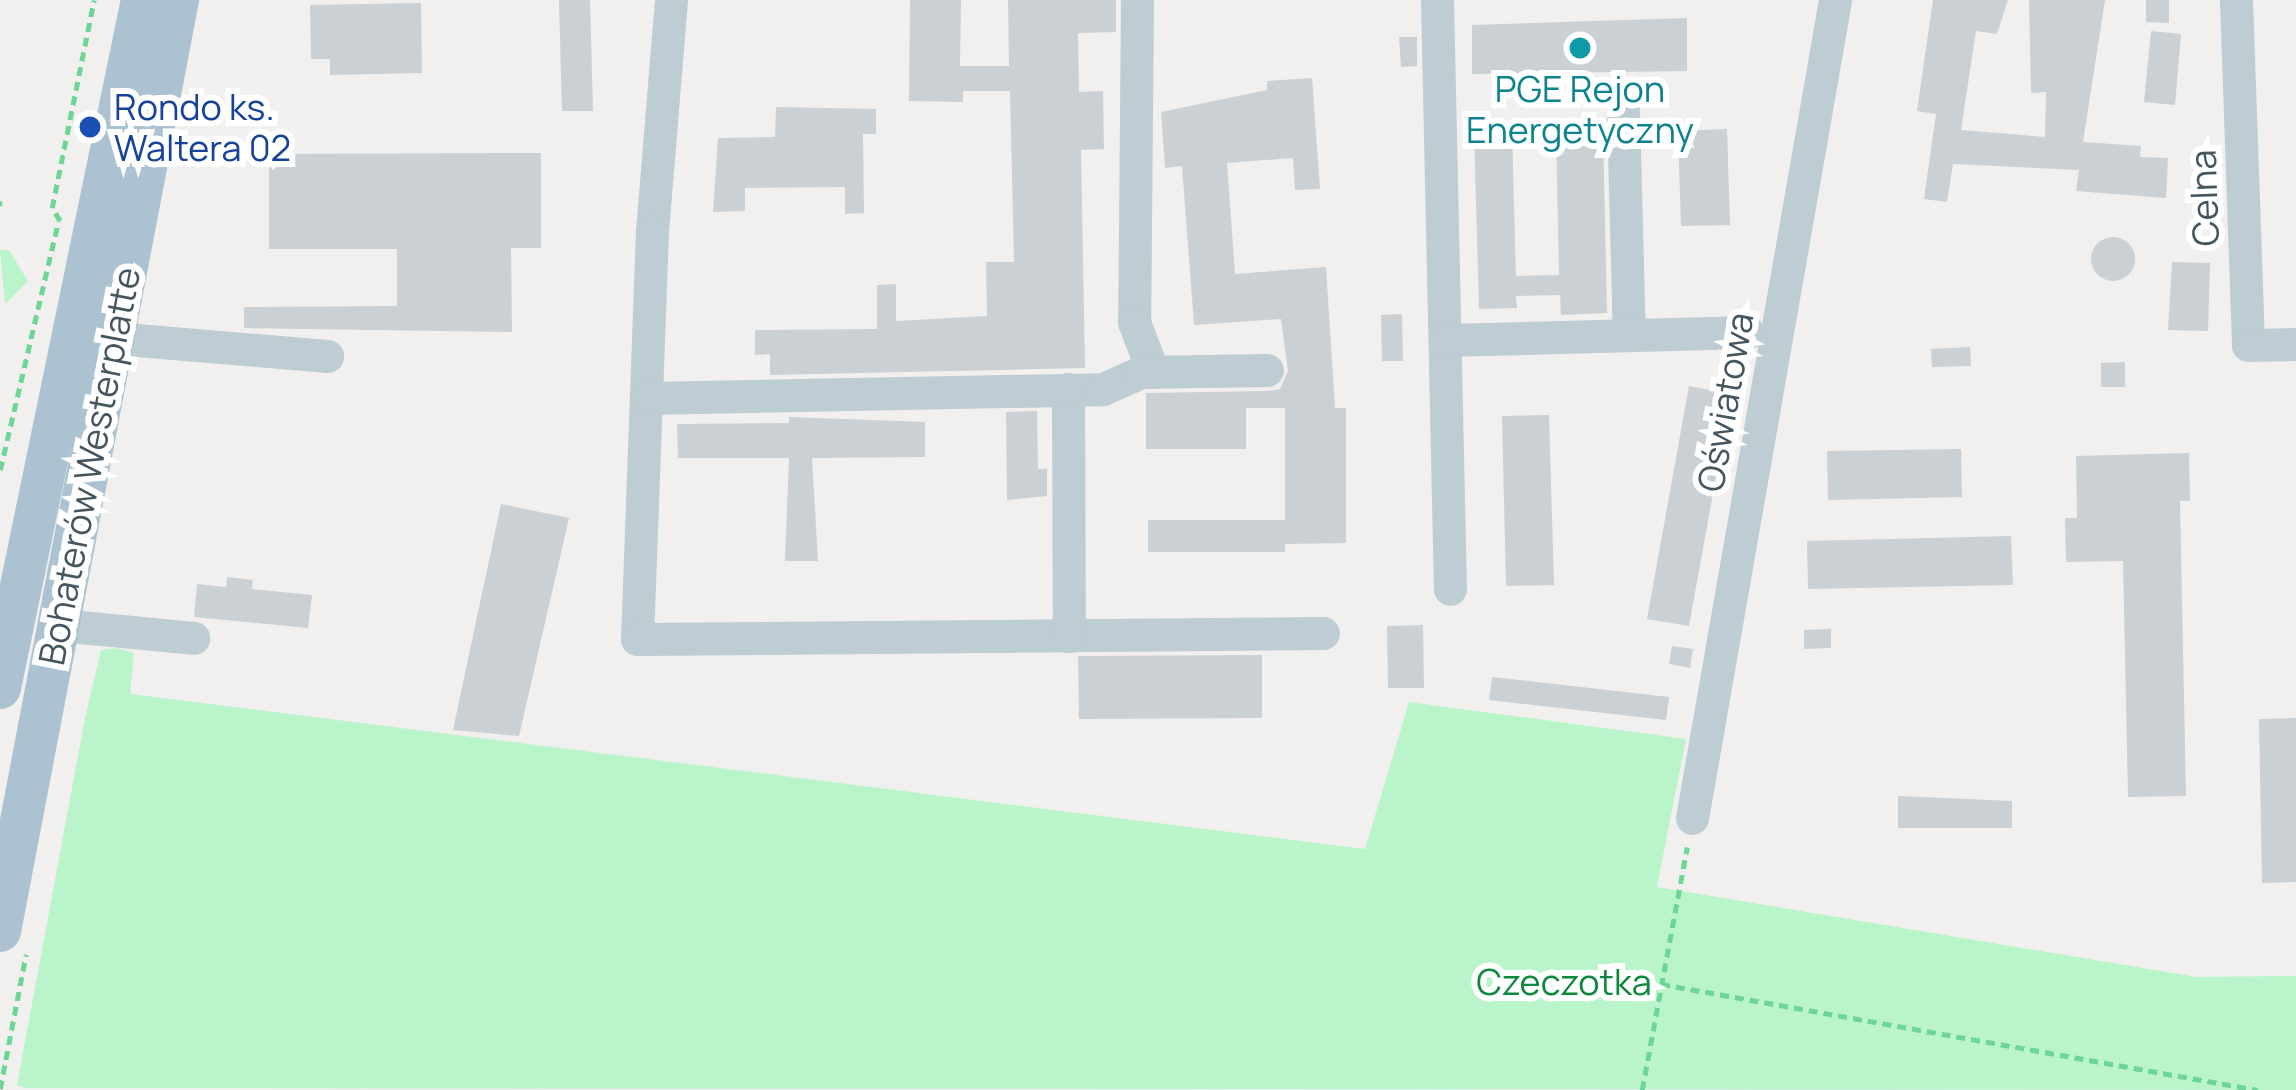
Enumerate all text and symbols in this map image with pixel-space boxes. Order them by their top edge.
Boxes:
marker: PGE Rejon Energetyczny [1567,35,1593,61]
place label: PGE Rejon Energetyczny [1466,66,1694,151]
place label: Rondo ks. Waltera 02 [114,84,291,169]
marker: Rondo ks. Waltera 02 [77,114,103,140]
street label: Celna [2181,149,2227,247]
street label: Bohaterów Westerplatte [29,264,149,668]
street label: Oświatowa [1688,309,1762,495]
park label: Czeczotka [1476,960,1652,1004]

